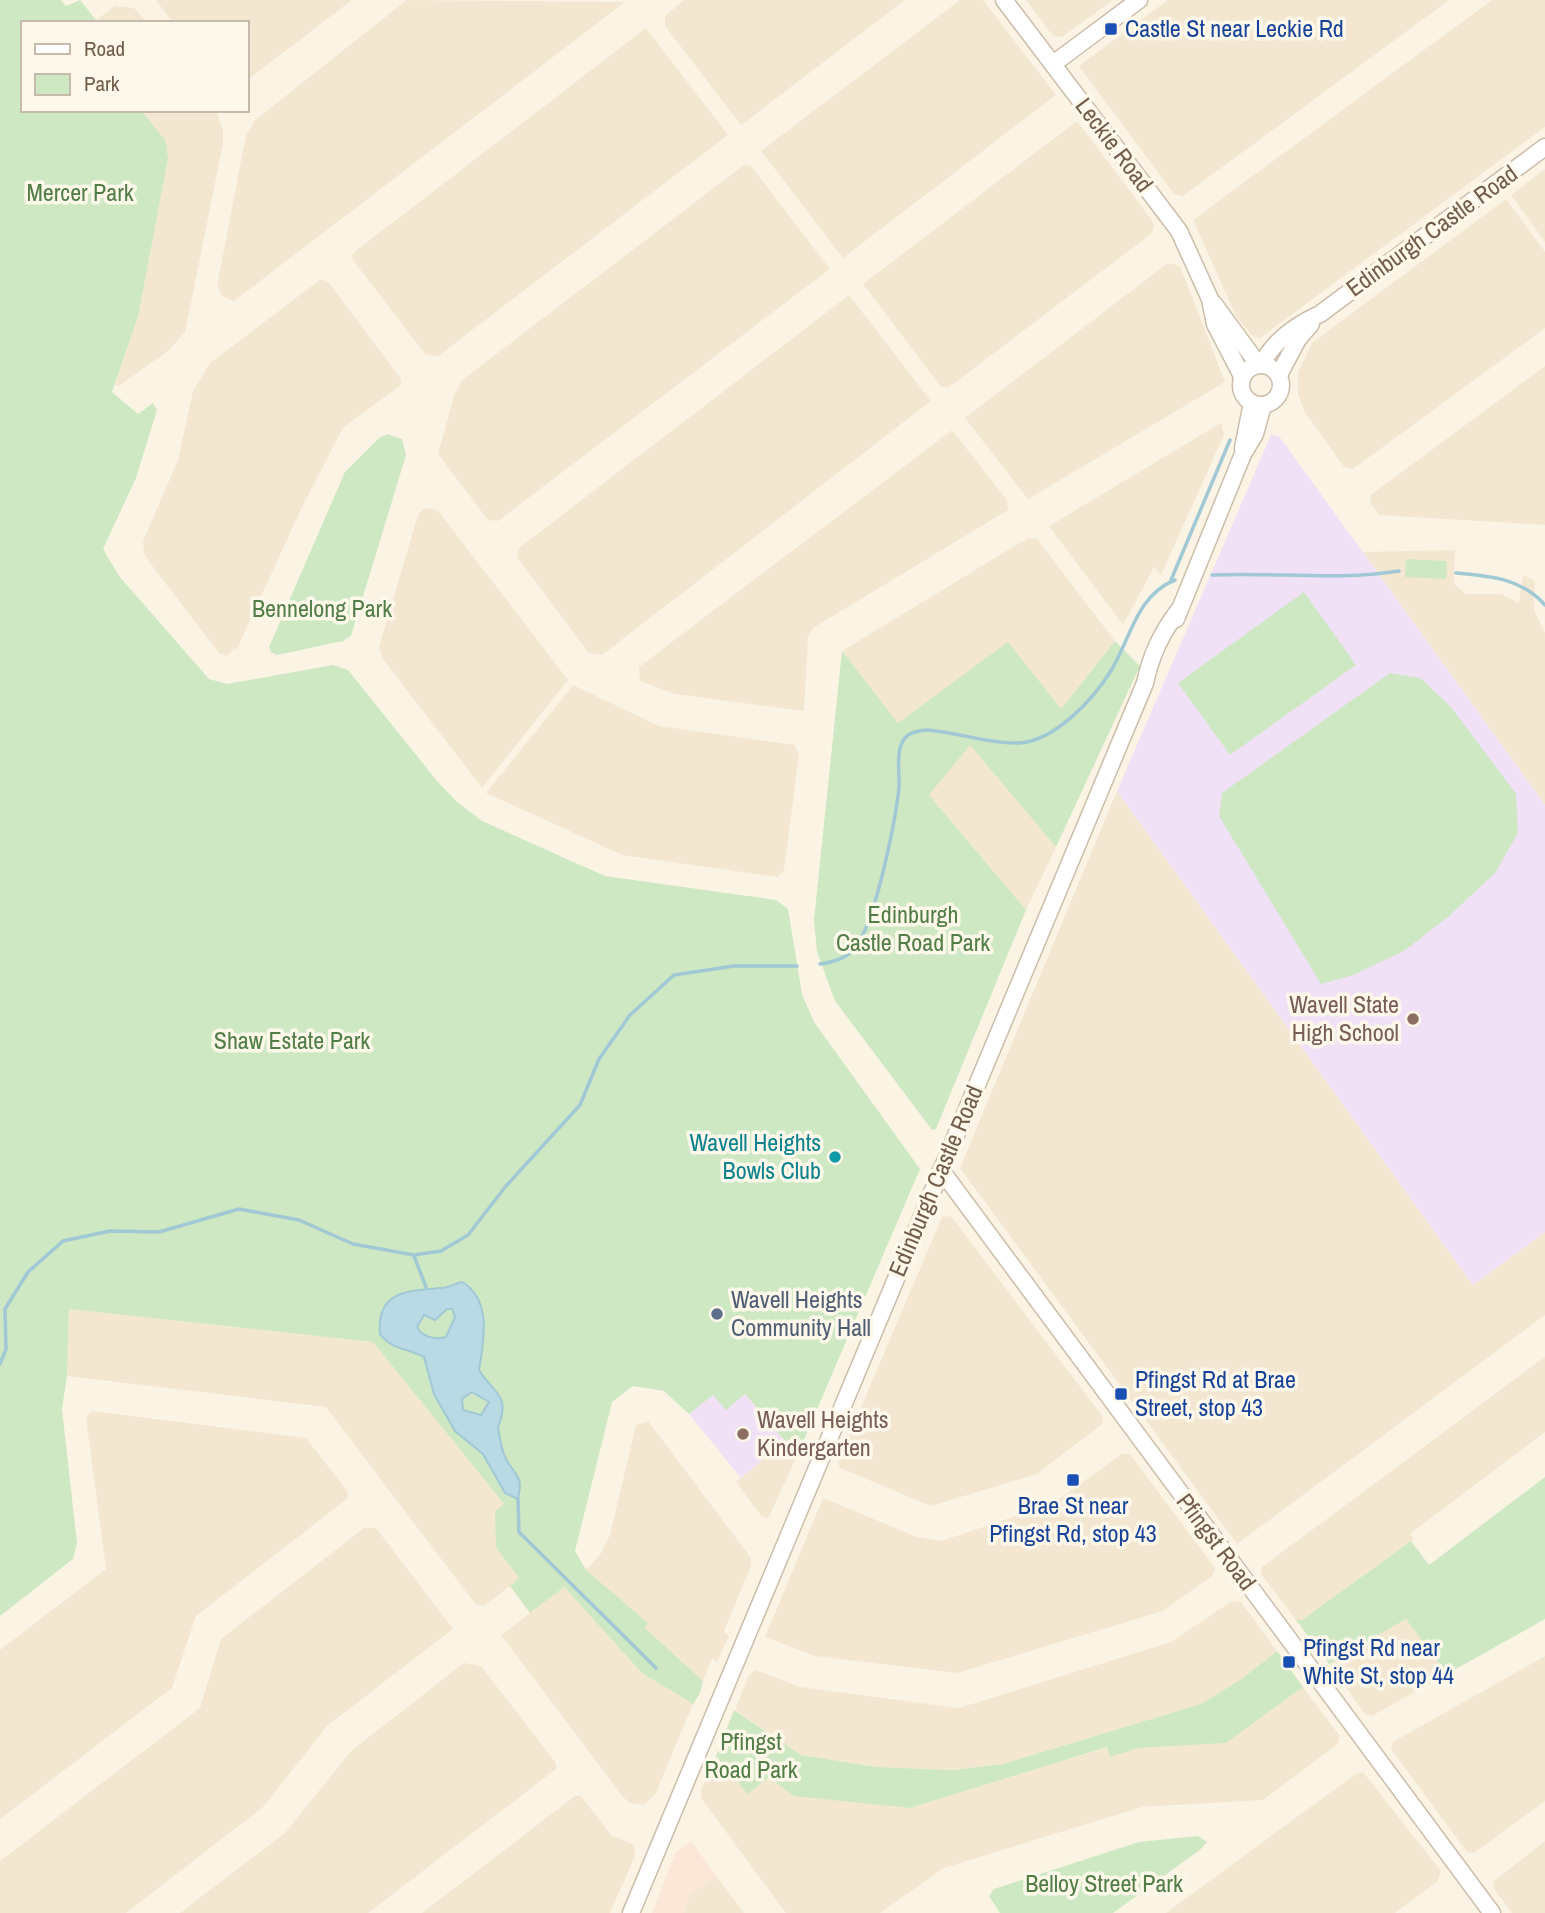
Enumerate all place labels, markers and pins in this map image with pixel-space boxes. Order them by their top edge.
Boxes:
place label: Castle St near Leckie Rd [1125,12,1344,44]
marker: Castle St near Leckie Rd [1103,21,1119,37]
place label: Wavell State High School [1289,988,1399,1048]
marker: Wavell State High School [1405,1011,1421,1027]
place label: Wavell Heights Bowls Club [689,1126,821,1186]
marker: Wavell Heights Bowls Club [827,1149,843,1165]
place label: Wavell Heights Community Hall [731,1283,871,1343]
marker: Wavell Heights Community Hall [709,1306,725,1322]
place label: Pfingst Rd at Brae Street, stop 43 [1135,1363,1296,1423]
marker: Pfingst Rd at Brae Street, stop 43 [1113,1386,1129,1402]
place label: Wavell Heights Kindergarten [757,1403,889,1463]
marker: Wavell Heights Kindergarten [735,1426,751,1442]
marker: Brae St near Pfingst Rd, stop 43 [1065,1472,1081,1488]
place label: Brae St near Pfingst Rd, stop 43 [989,1489,1157,1549]
place label: Pfingst Rd near White St, stop 44 [1303,1631,1454,1691]
marker: Pfingst Rd near White St, stop 44 [1281,1654,1297,1670]

